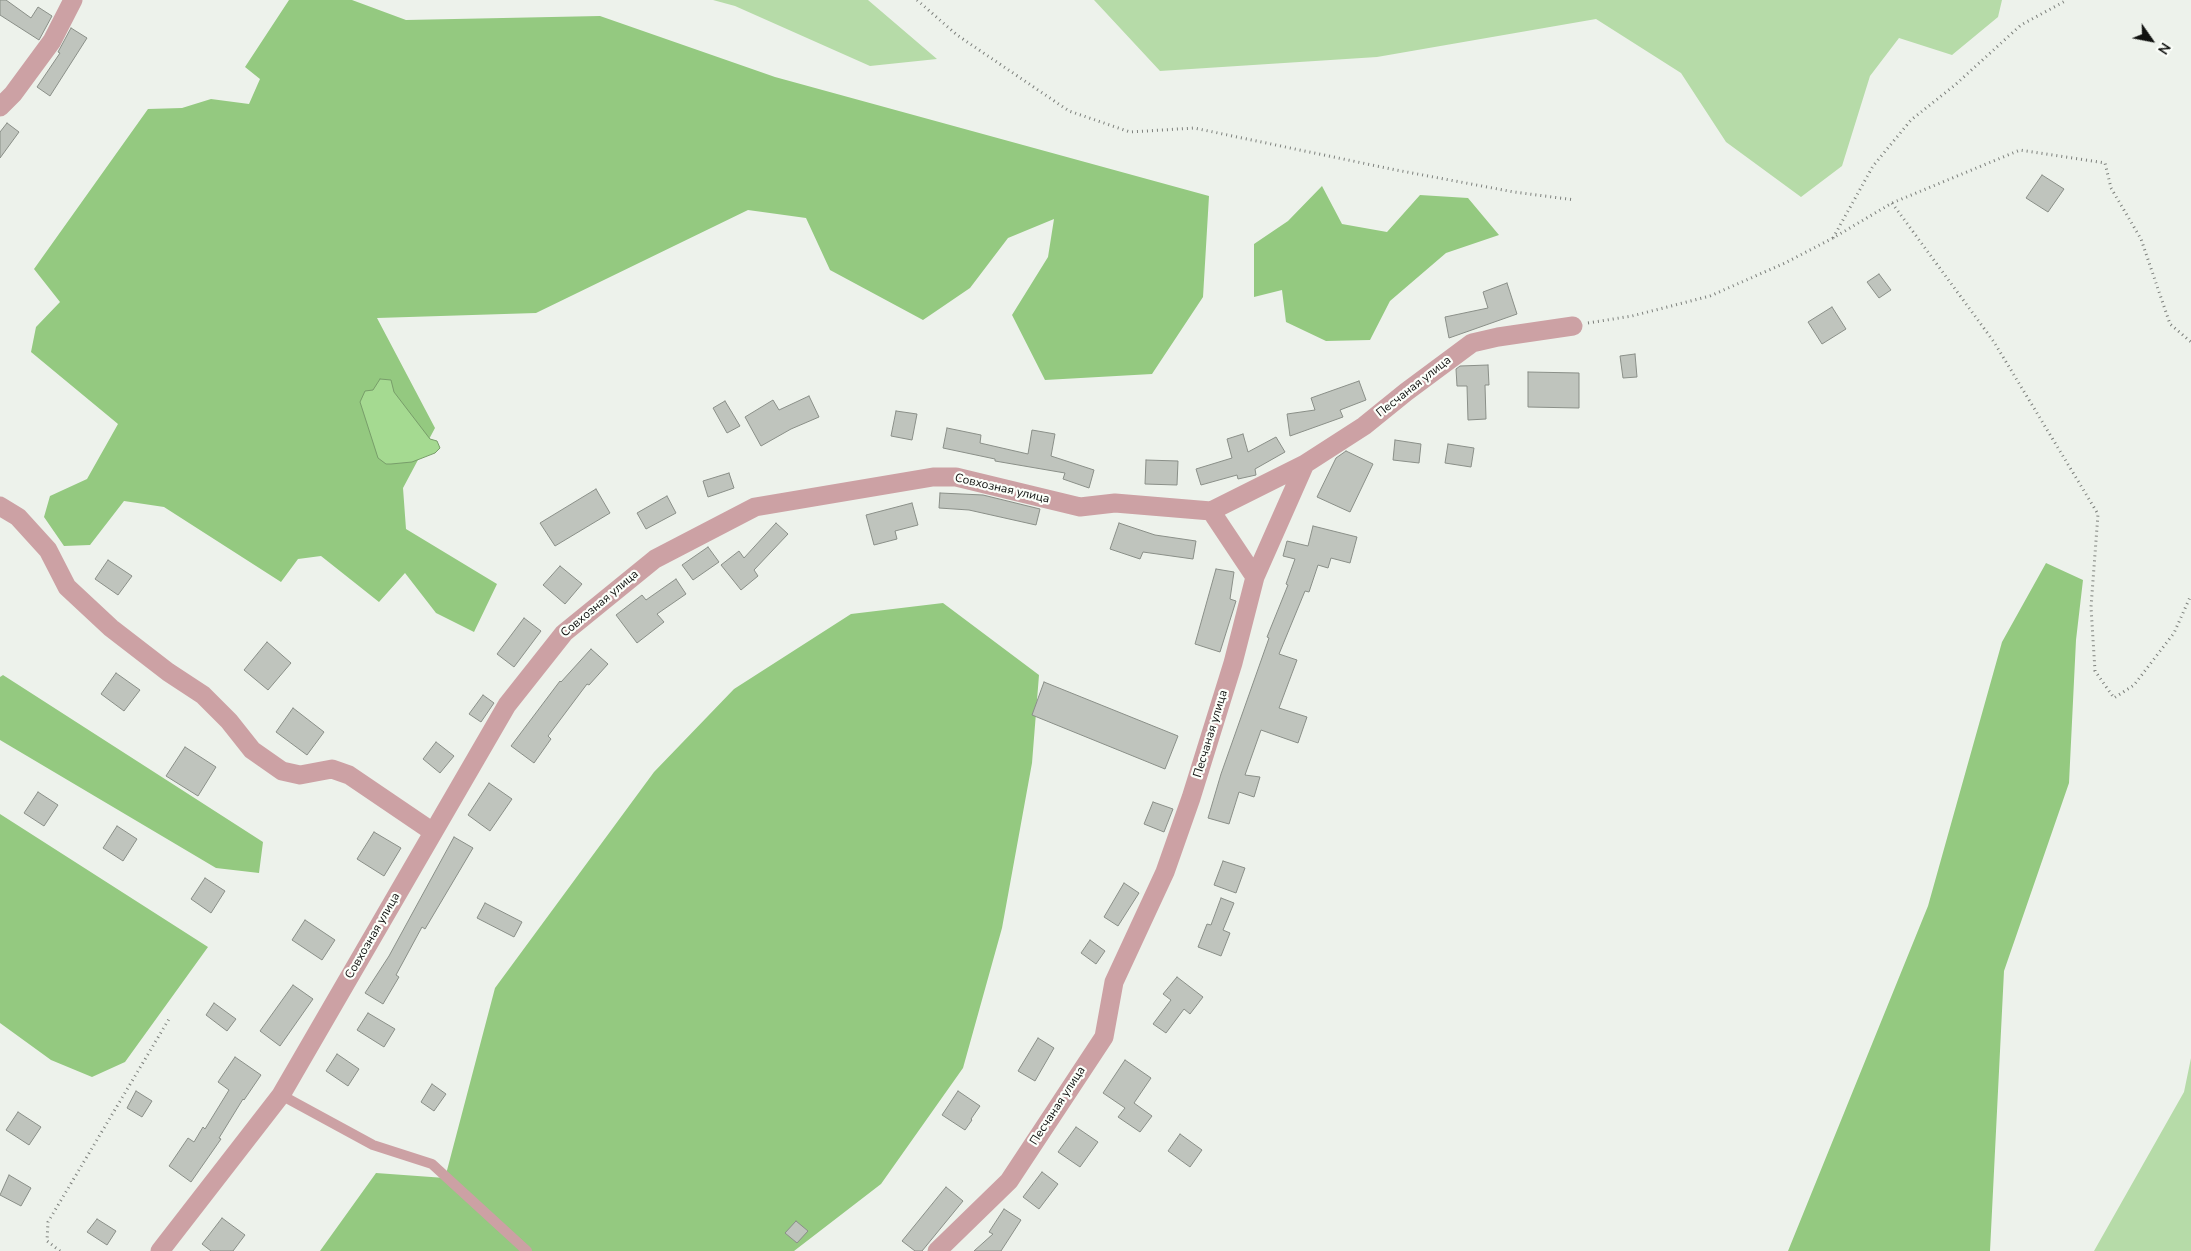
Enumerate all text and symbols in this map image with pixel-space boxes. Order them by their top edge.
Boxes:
north arrow [2126,15,2176,65]
text: N [2153,39,2175,58]
street label: Песчаная улица [1374,353,1454,421]
street label: Совхозная улица [953,471,1051,507]
street label: Совхозная улица [558,567,642,641]
street label: Песчаная улица [1191,688,1231,780]
street label: Совхозная улица [343,890,403,982]
street label: Песчаная улица [1027,1064,1089,1148]

